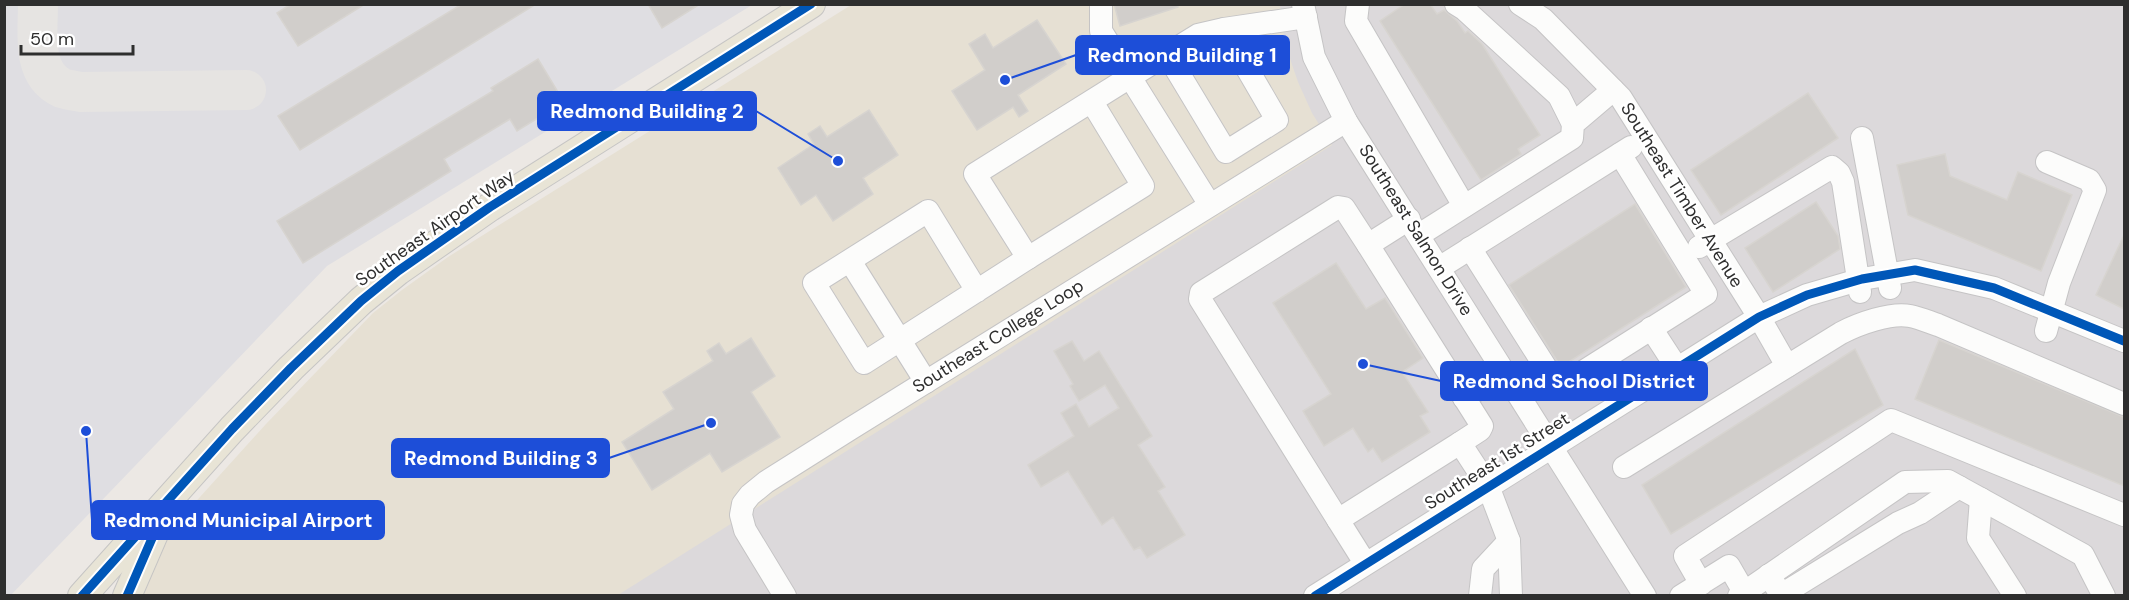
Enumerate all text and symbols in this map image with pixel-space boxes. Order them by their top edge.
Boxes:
scale bar [21,18,134,56]
text: 50 m [30,27,74,51]
callout: Redmond Building 1 [1076,36,1289,74]
text: Redmond Building 1 [1087,42,1277,68]
callout: Redmond Building 2 [538,92,756,130]
text: Redmond Building 2 [550,98,744,124]
street label: Southeast Timber Avenue [1615,98,1749,292]
street label: Southeast Salmon Drive [1353,140,1479,320]
street label: Southeast Airport Way [351,164,519,292]
street label: Southeast College Loop [908,273,1088,399]
callout: Redmond School District [1441,362,1707,400]
text: Redmond School District [1453,368,1695,394]
street label: Southeast 1st Street [1420,407,1574,515]
callout: Redmond Building 3 [392,439,609,477]
text: Redmond Building 3 [404,445,598,471]
callout: Redmond Municipal Airport [92,501,384,539]
text: Redmond Municipal Airport [104,507,372,533]

